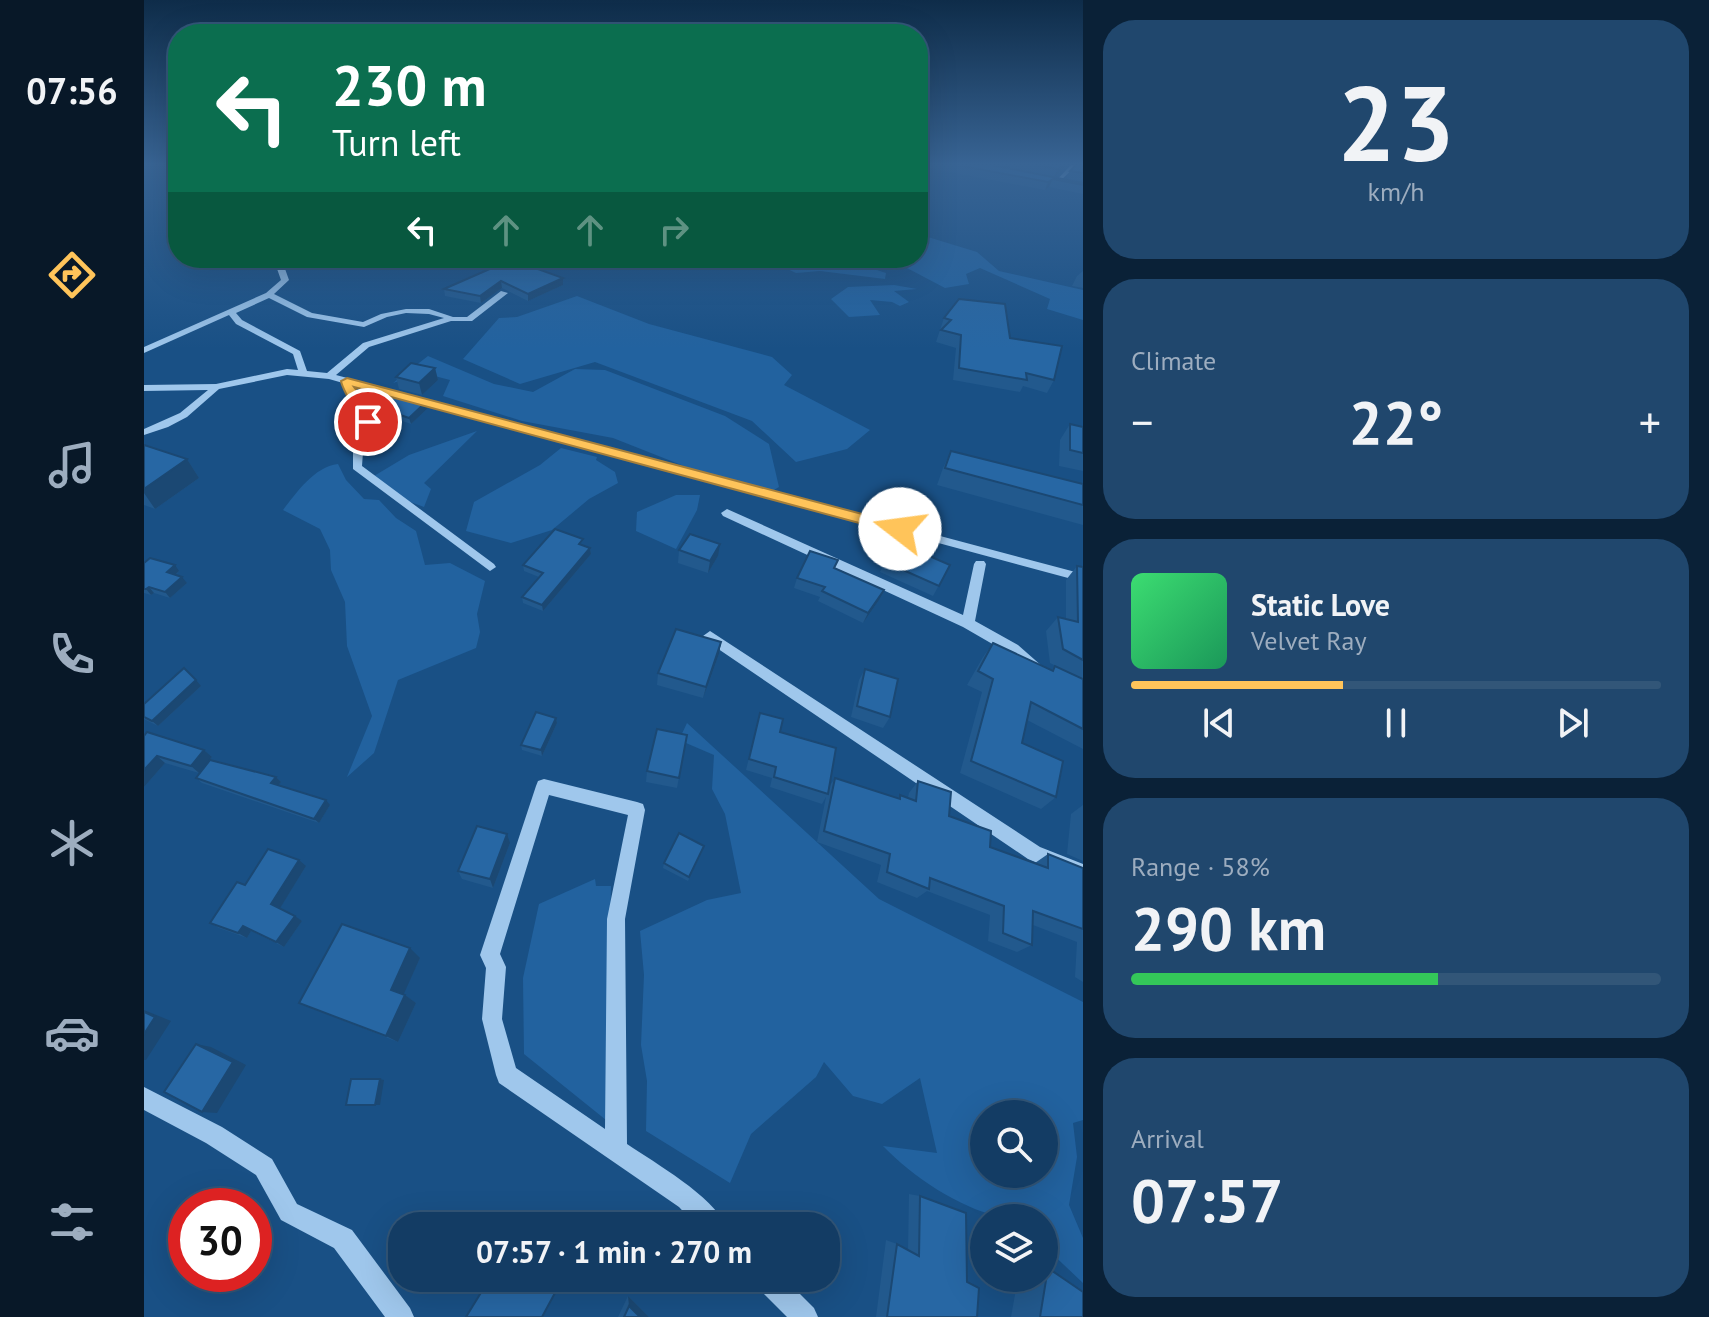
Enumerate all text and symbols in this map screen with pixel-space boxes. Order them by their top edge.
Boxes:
text: 230 m [332,49,487,121]
text: 23 [1337,55,1455,190]
icon: left [200,56,304,160]
text: 07:56 [26,67,118,114]
text: Turn left [332,119,461,166]
text: km/h [1368,175,1425,208]
icon: left [400,208,444,252]
icon: ahead [484,208,528,252]
icon: ahead [568,208,612,252]
icon: right [652,208,696,252]
icon: directions [44,247,100,303]
text: Climate [1131,344,1216,377]
text: 22° [1349,383,1443,461]
pin [334,388,402,456]
text: − [1131,393,1153,450]
text: + [1639,393,1661,450]
icon: arrive [346,400,390,444]
icon: music [44,437,100,493]
position arrow [858,487,942,571]
text: Static Love [1251,585,1390,624]
text: Velvet Ray [1251,624,1367,657]
icon: phone [44,626,100,682]
icon: previous [1197,701,1241,745]
icon: pause [1374,701,1418,745]
icon: next [1551,701,1595,745]
icon: climate [44,815,100,871]
text: Range · 58% [1131,850,1270,883]
text: 290 km [1131,889,1326,967]
icon: car [44,1005,100,1061]
map controls [970,1100,1058,1292]
button: search [970,1100,1058,1188]
text: Arrival [1131,1122,1204,1155]
text: 07:57 [1131,1161,1283,1239]
speed limit sign: 30 [168,1188,272,1292]
icon: filters [44,1194,100,1250]
button: layers [970,1204,1058,1292]
text: 07:57 · 1 min · 270 m [476,1232,752,1271]

